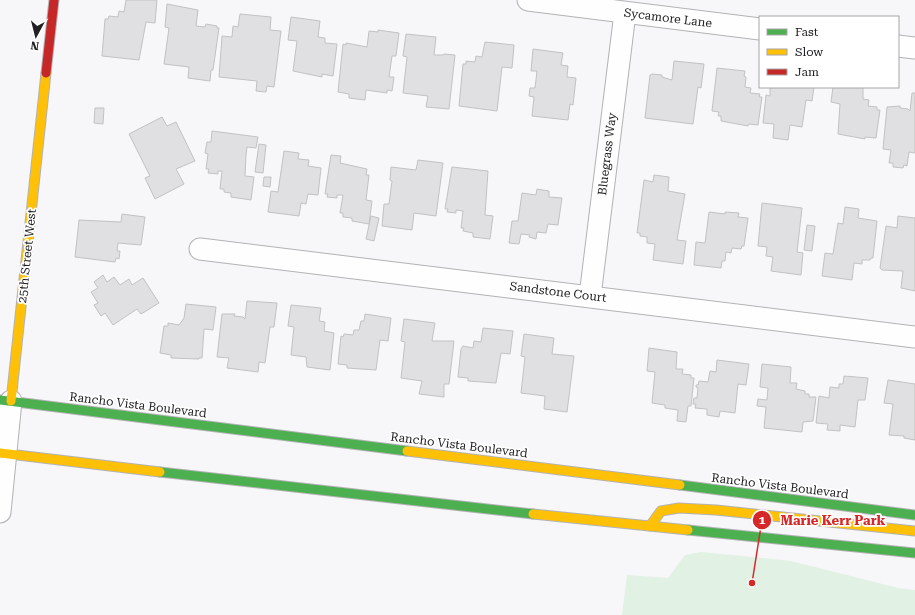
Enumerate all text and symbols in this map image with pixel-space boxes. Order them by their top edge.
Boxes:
street label: Sycamore Lane [623,6,713,30]
north arrow [16,16,56,56]
legend [759,16,899,88]
text: Fast [795,25,819,39]
text: N [29,38,40,52]
text: Slow [795,45,823,59]
text: Jam [795,65,819,79]
street label: Bluegrass Way [595,111,619,196]
street label: 25th Street West [15,208,39,304]
street label: Sandstone Court [509,279,608,305]
street label: Rancho Vista Boulevard [69,390,208,420]
street label: Rancho Vista Boulevard [390,430,529,460]
street label: Rancho Vista Boulevard [711,471,850,501]
callout: Marie Kerr Park [752,508,893,533]
text: 1 [759,513,766,527]
text: Marie Kerr Park [780,513,886,528]

